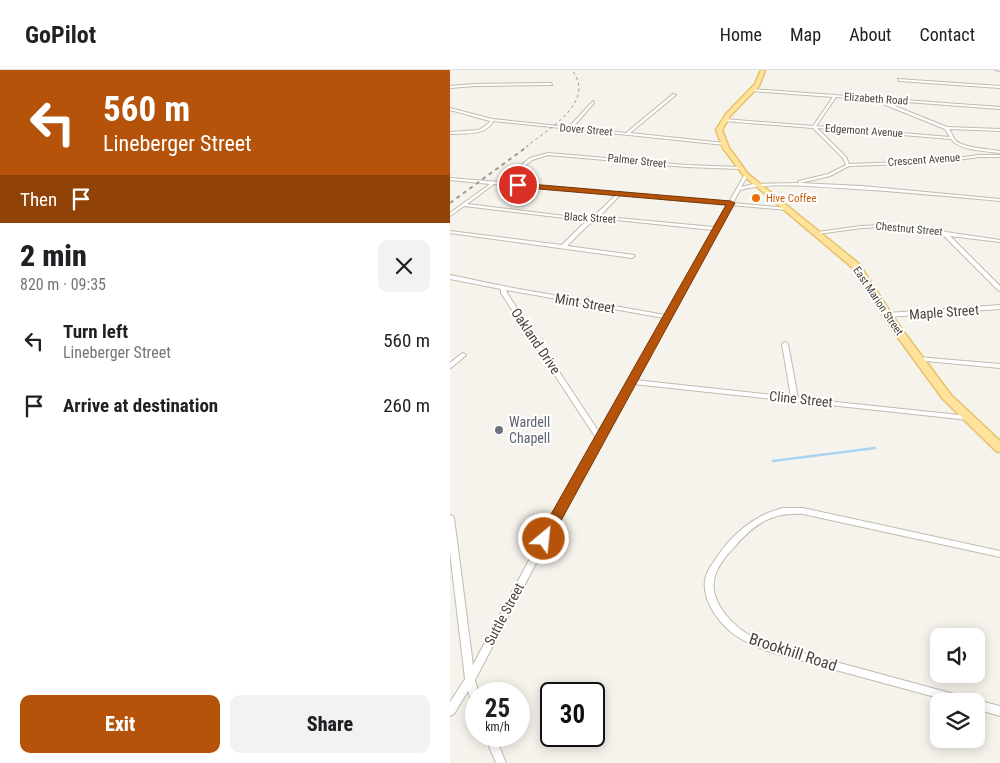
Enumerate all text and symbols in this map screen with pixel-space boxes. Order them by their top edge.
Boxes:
text: GoPilot [25,21,96,49]
text: Home [720,24,762,45]
text: Map [790,24,821,45]
text: About [849,24,891,45]
text: Contact [919,24,975,45]
text: 560 m [103,89,190,130]
icon: left [20,90,85,155]
street label: Elizabeth Road [843,90,909,108]
street label: Dover Street [559,121,613,139]
street label: Edgemont Avenue [825,122,903,140]
text: Lineberger Street [103,131,252,156]
street label: Palmer Street [607,151,667,171]
street label: Crescent Avenue [887,151,961,169]
pin [497,164,539,206]
icon: arrive [504,171,532,199]
icon: arrive [67,185,95,213]
text: Then [20,188,57,211]
marker: Hive Coffee [750,192,762,204]
place label: Hive Coffee [766,192,817,205]
street label: Black Street [564,210,616,226]
street label: Chestnut Street [875,220,943,238]
text: 2 min [20,238,87,273]
button: close [378,240,430,292]
street label: East Marion Street [850,264,906,338]
text: 820 m · 09:35 [20,275,106,294]
street label: Mint Street [554,290,616,316]
street label: Maple Street [909,302,979,322]
street label: Oakland Drive [508,305,564,377]
text: Turn left [63,320,128,343]
icon: left [20,327,48,355]
text: 560 m [383,329,430,352]
text: Lineberger Street [63,343,171,362]
street label: Cline Street [768,388,834,410]
icon: arrive [20,392,48,420]
text: Arrive at destination [63,394,218,417]
text: 260 m [383,394,430,417]
place label: Wardell Chapell [509,414,550,446]
marker: Wardell Chapell [493,424,505,436]
position arrow [517,512,569,564]
street label: Suttle Street [481,580,527,648]
map controls [930,628,985,748]
button: sound [930,628,985,683]
street label: Brookhill Road [747,629,839,675]
speed limit sign: 30 [540,682,605,747]
button: layers [930,693,985,748]
text: 25 [485,694,510,723]
button: Exit [20,695,220,753]
button: Share [230,695,430,753]
text: km/h [485,720,510,734]

